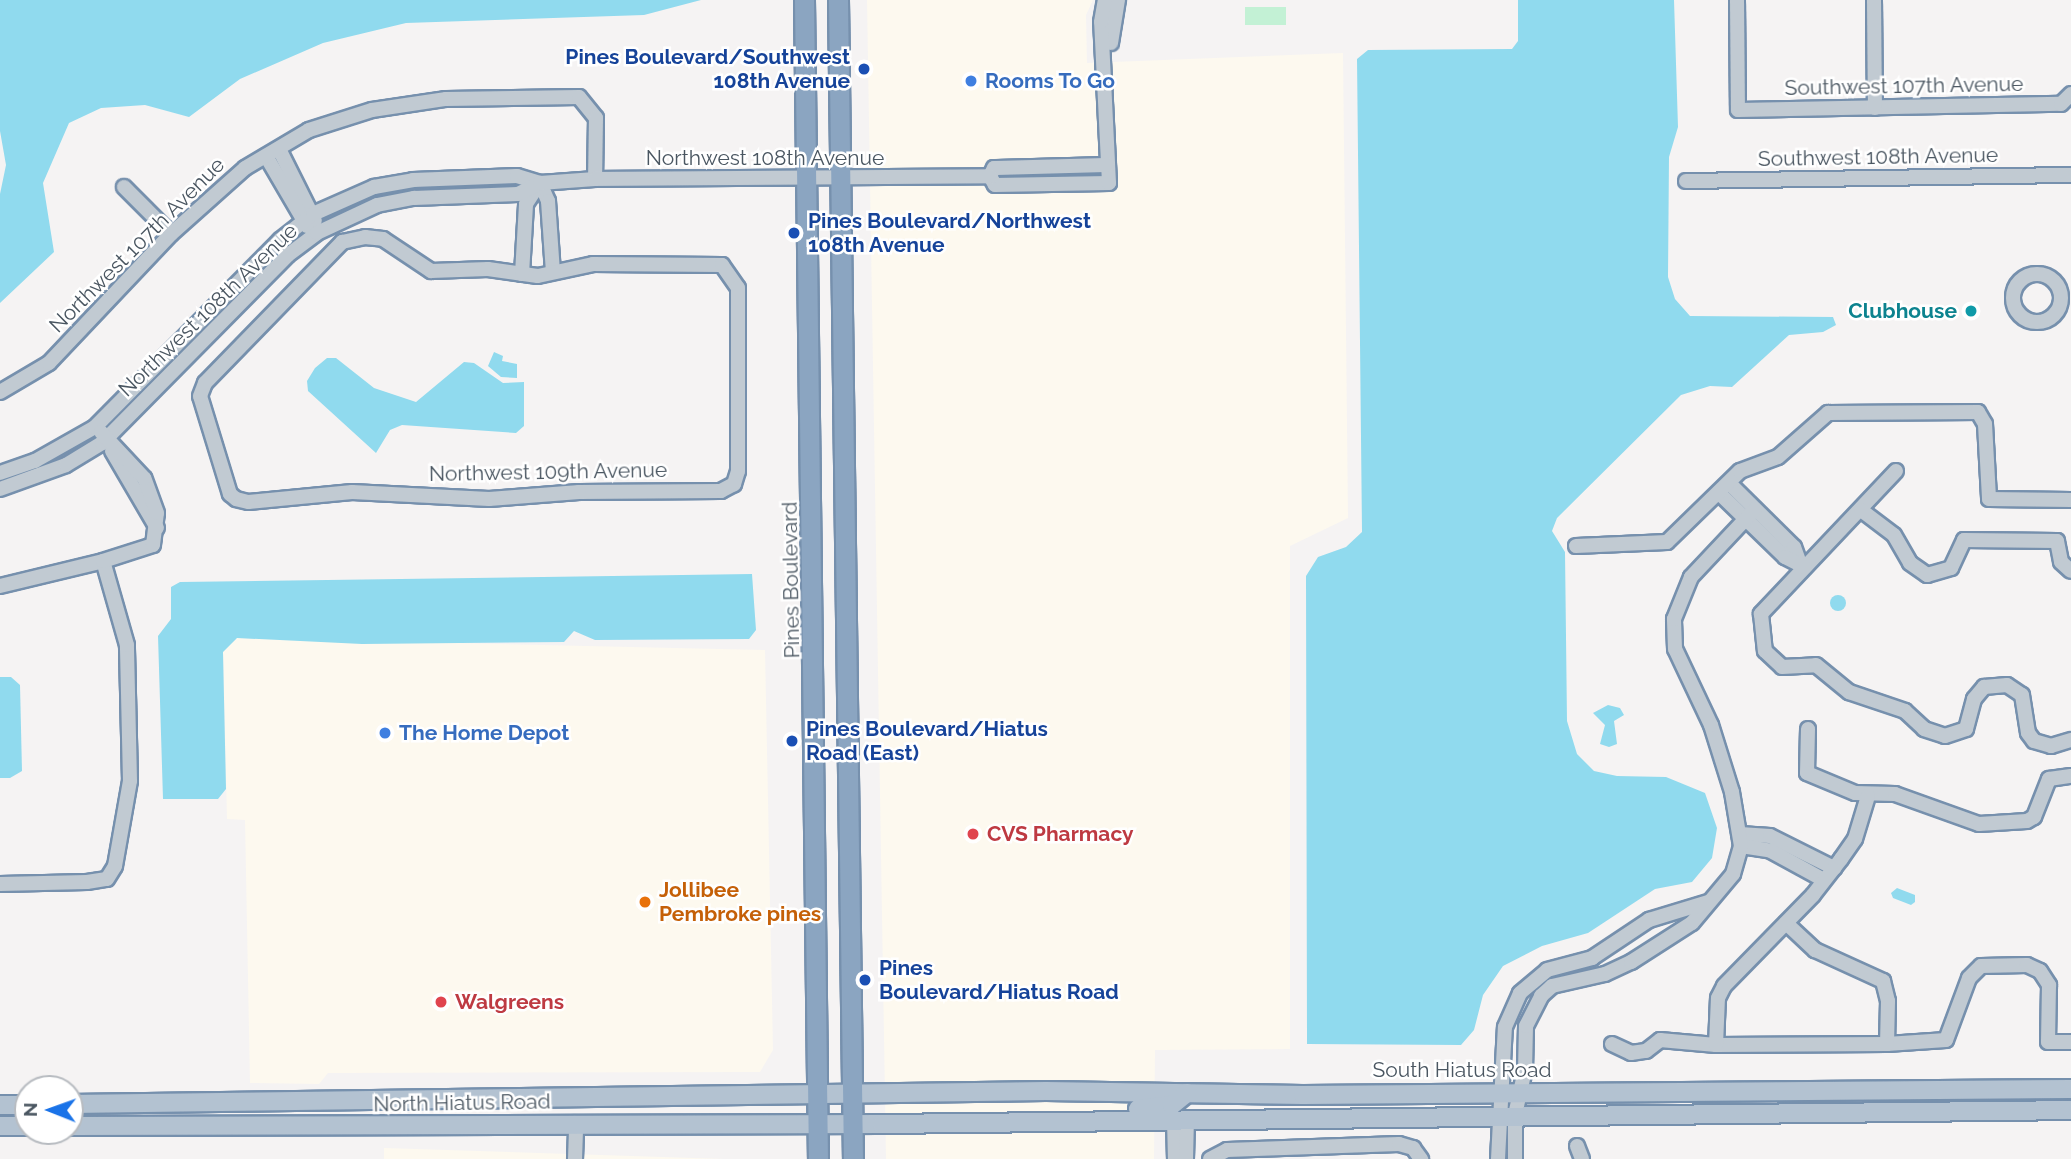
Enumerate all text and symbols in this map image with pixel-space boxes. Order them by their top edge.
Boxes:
place label: Pines Boulevard/Southwest 108th Avenue [565,44,850,94]
marker: Pines Boulevard/Southwest 108th Avenue [856,61,872,77]
place label: Rooms To Go [985,68,1116,94]
street label: Southwest 107th Avenue [1784,71,2024,101]
marker: Rooms To Go [963,73,979,89]
street label: Southwest 108th Avenue [1757,142,1999,172]
street label: Northwest 108th Avenue [645,145,885,171]
street label: Northwest 107th Avenue [44,152,230,338]
place label: Pines Boulevard/Northwest 108th Avenue [808,208,1091,258]
street label: Northwest 108th Avenue [113,218,303,402]
marker: Pines Boulevard/Northwest 108th Avenue [786,225,802,241]
place label: Clubhouse [1848,298,1957,324]
marker: Clubhouse [1963,303,1979,319]
street label: Northwest 109th Avenue [428,457,668,487]
street label: Pines Boulevard [777,501,805,659]
place label: Pines Boulevard/Hiatus Road (East) [806,716,1048,766]
place label: The Home Depot [399,720,569,746]
marker: The Home Depot [377,725,393,741]
marker: Pines Boulevard/Hiatus Road (East) [784,733,800,749]
place label: CVS Pharmacy [987,821,1134,847]
marker: CVS Pharmacy [965,826,981,842]
place label: Jollibee Pembroke pines [659,877,821,927]
marker: Jollibee Pembroke pines [637,894,653,910]
place label: Pines Boulevard/Hiatus Road [879,955,1119,1005]
marker: Pines Boulevard/Hiatus Road [857,972,873,988]
place label: Walgreens [455,989,564,1015]
marker: Walgreens [433,994,449,1010]
street label: South Hiatus Road [1372,1057,1552,1083]
north arrow [14,1075,84,1145]
street label: North Hiatus Road [373,1089,551,1117]
text: N [19,1102,41,1117]

